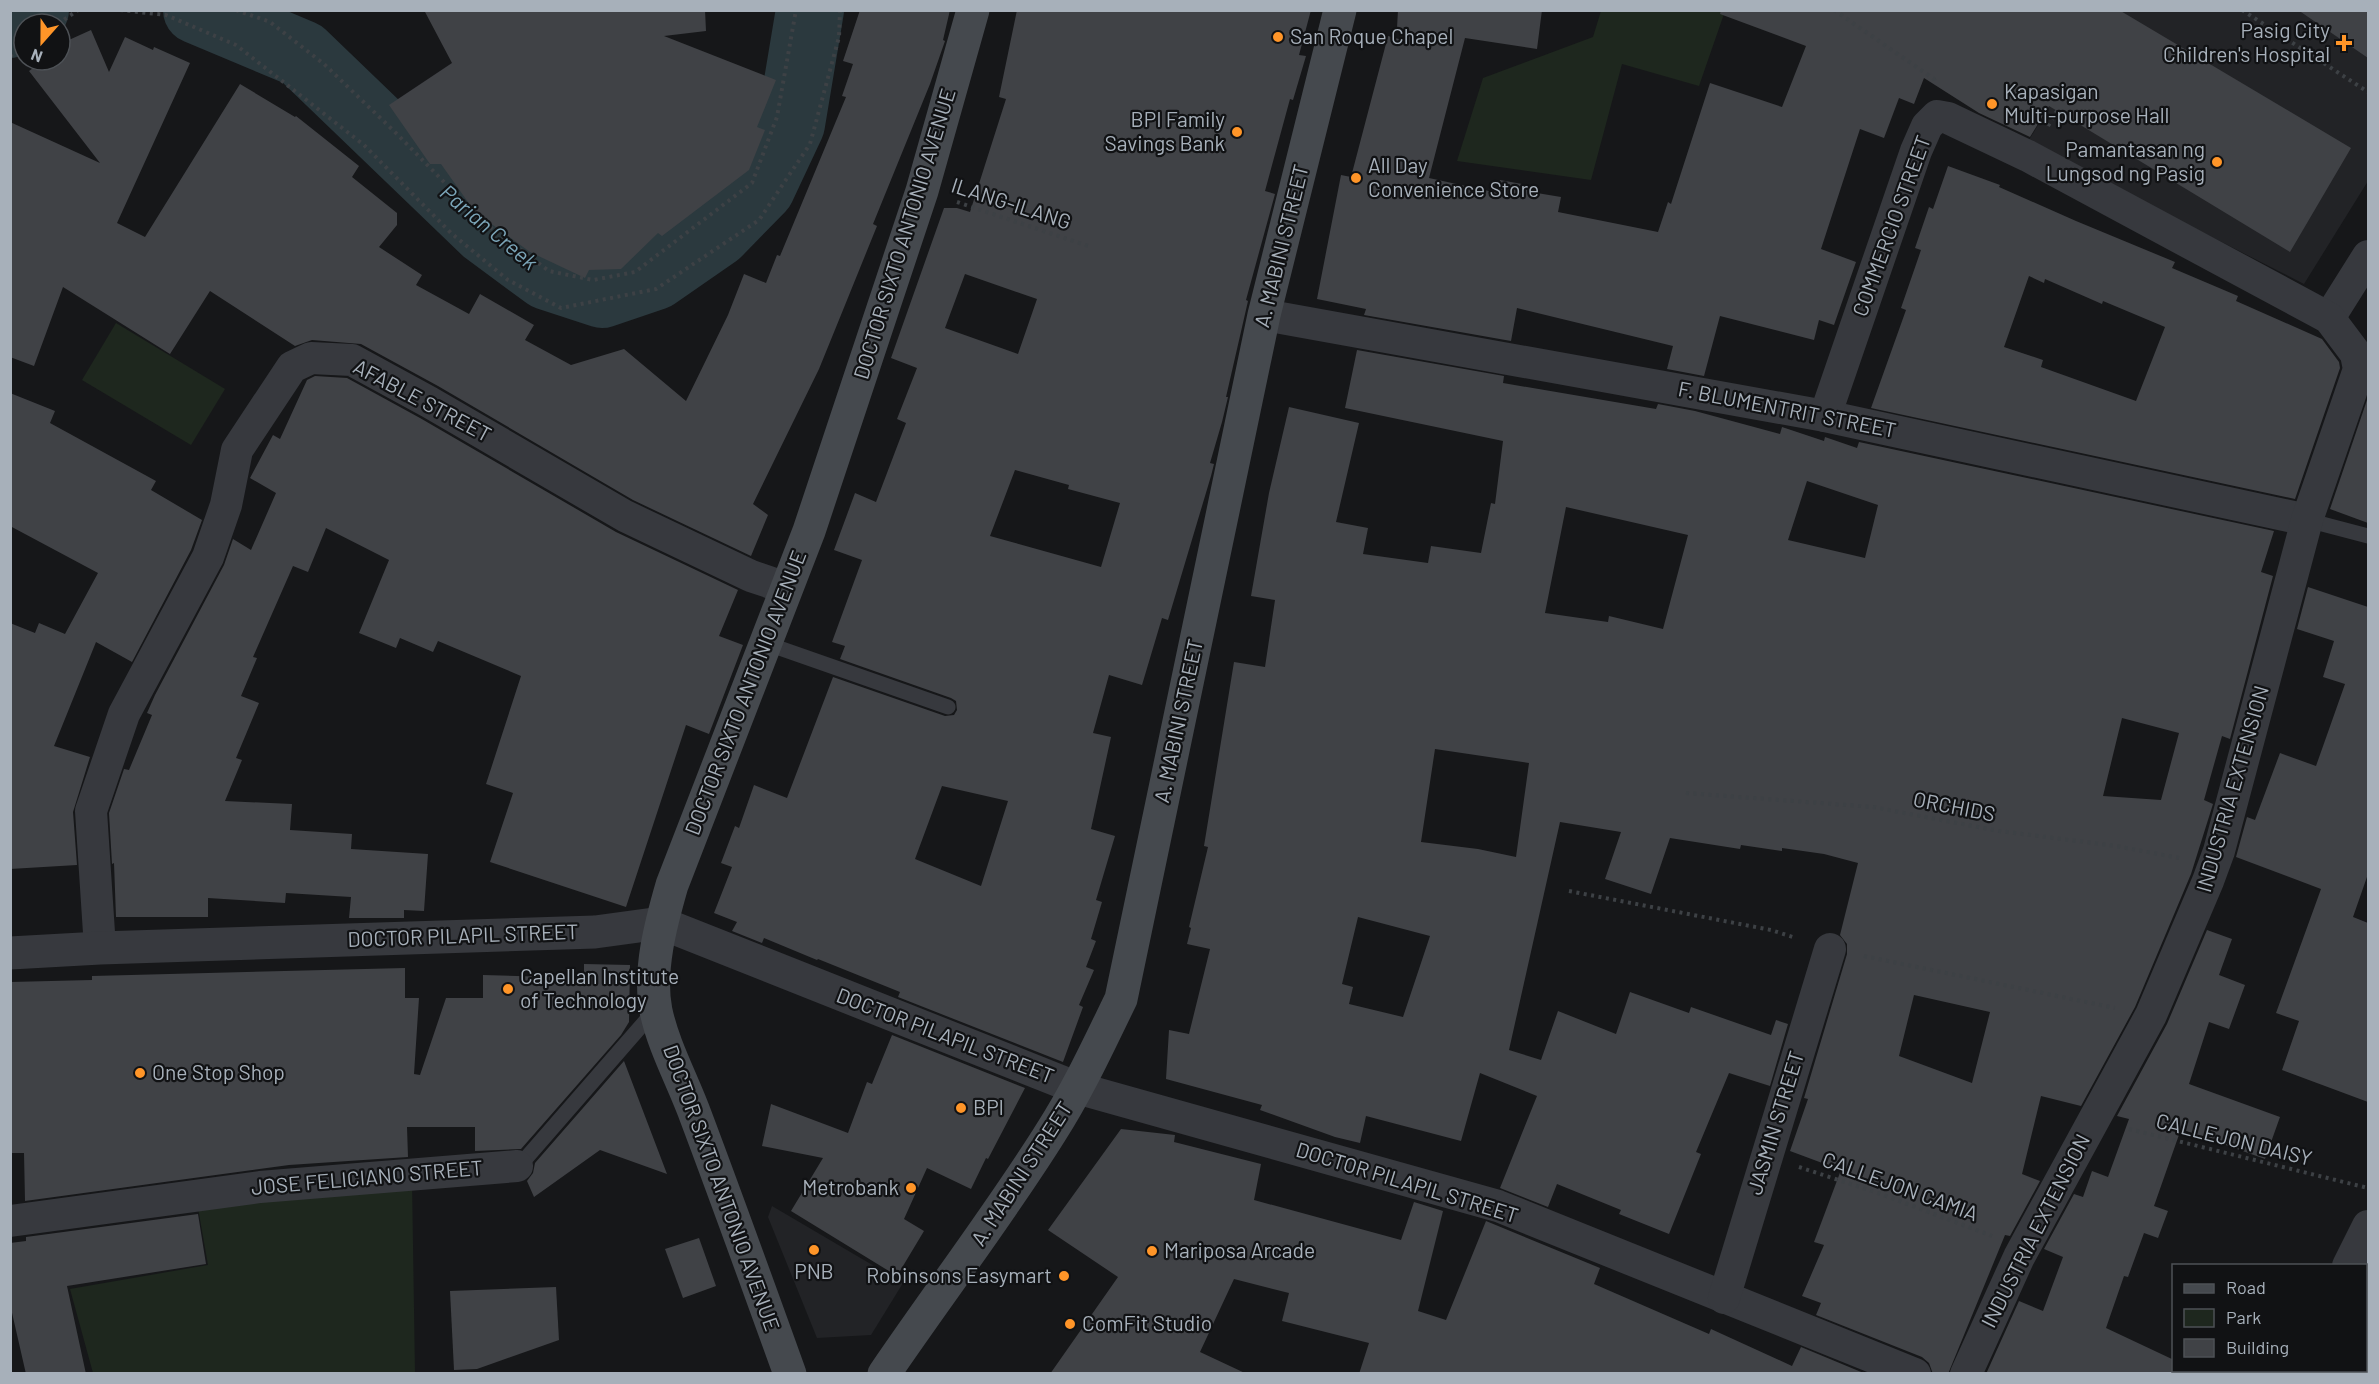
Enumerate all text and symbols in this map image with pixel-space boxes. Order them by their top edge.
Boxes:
north arrow [12,12,72,72]
place label: Pasig City Children's Hospital [2163,17,2330,66]
place label: San Roque Chapel [1290,23,1453,48]
marker: San Roque Chapel [1271,30,1285,44]
marker: Pasig City Children's Hospital [2335,34,2353,52]
text: N [28,46,45,67]
place label: Kapasigan Multi-purpose Hall [2004,78,2169,127]
street label: DOCTOR SIXTO ANTONIO AVENUE [847,85,960,382]
marker: Kapasigan Multi-purpose Hall [1985,97,1999,111]
place label: BPI Family Savings Bank [1105,106,1225,155]
marker: BPI Family Savings Bank [1230,125,1244,139]
street label: COMMERCIO STREET [1846,132,1935,319]
place label: Pamantasan ng Lungsod ng Pasig [2046,136,2205,185]
place label: All Day Convenience Store [1368,152,1539,201]
marker: Pamantasan ng Lungsod ng Pasig [2210,155,2224,169]
street label: A. MABINI STREET [1248,162,1313,330]
street label: ILANG-ILANG [948,171,1074,234]
marker: All Day Convenience Store [1349,171,1363,185]
water label: Parian Creek [436,178,544,275]
street label: AFABLE STREET [350,353,496,446]
street label: F. BLUMENTRIT STREET [1676,375,1898,442]
street label: DOCTOR SIXTO ANTONIO AVENUE [679,547,811,838]
street label: A. MABINI STREET [1148,636,1207,805]
street label: INDUSTRIA EXTENSION [2190,682,2273,895]
street label: ORCHIDS [1911,785,1997,826]
street label: DOCTOR PILAPIL STREET [347,918,579,951]
place label: Capellan Institute of Technology [520,963,679,1012]
marker: Capellan Institute of Technology [501,982,515,996]
street label: DOCTOR PILAPIL STREET [833,982,1058,1088]
street label: DOCTOR SIXTO ANTONIO AVENUE [659,1041,786,1334]
street label: JASMIN STREET [1741,1048,1808,1197]
place label: One Stop Shop [152,1059,285,1084]
marker: One Stop Shop [133,1066,147,1080]
place label: BPI [973,1094,1004,1119]
street label: A. MABINI STREET [965,1096,1077,1250]
marker: BPI [954,1101,968,1115]
street label: CALLEJON DAISY [2154,1107,2315,1170]
street label: INDUSTRIA EXTENSION [1975,1129,2094,1331]
street label: DOCTOR PILAPIL STREET [1293,1136,1522,1227]
street label: CALLEJON CAMIA [1819,1146,1982,1225]
street label: JOSE FELICIANO STREET [250,1154,484,1199]
place label: Metrobank [802,1174,899,1199]
marker: Metrobank [904,1181,918,1195]
place label: Mariposa Arcade [1164,1237,1315,1262]
marker: PNB [807,1243,821,1257]
marker: Mariposa Arcade [1145,1244,1159,1258]
place label: PNB [794,1258,834,1283]
place label: Robinsons Easymart [866,1262,1052,1287]
legend [2172,1264,2367,1372]
marker: Robinsons Easymart [1057,1269,1071,1283]
text: Road [2226,1276,2266,1298]
text: Park [2226,1306,2261,1328]
place label: ComFit Studio [1082,1310,1212,1335]
marker: ComFit Studio [1063,1317,1077,1331]
text: Building [2226,1336,2289,1358]

